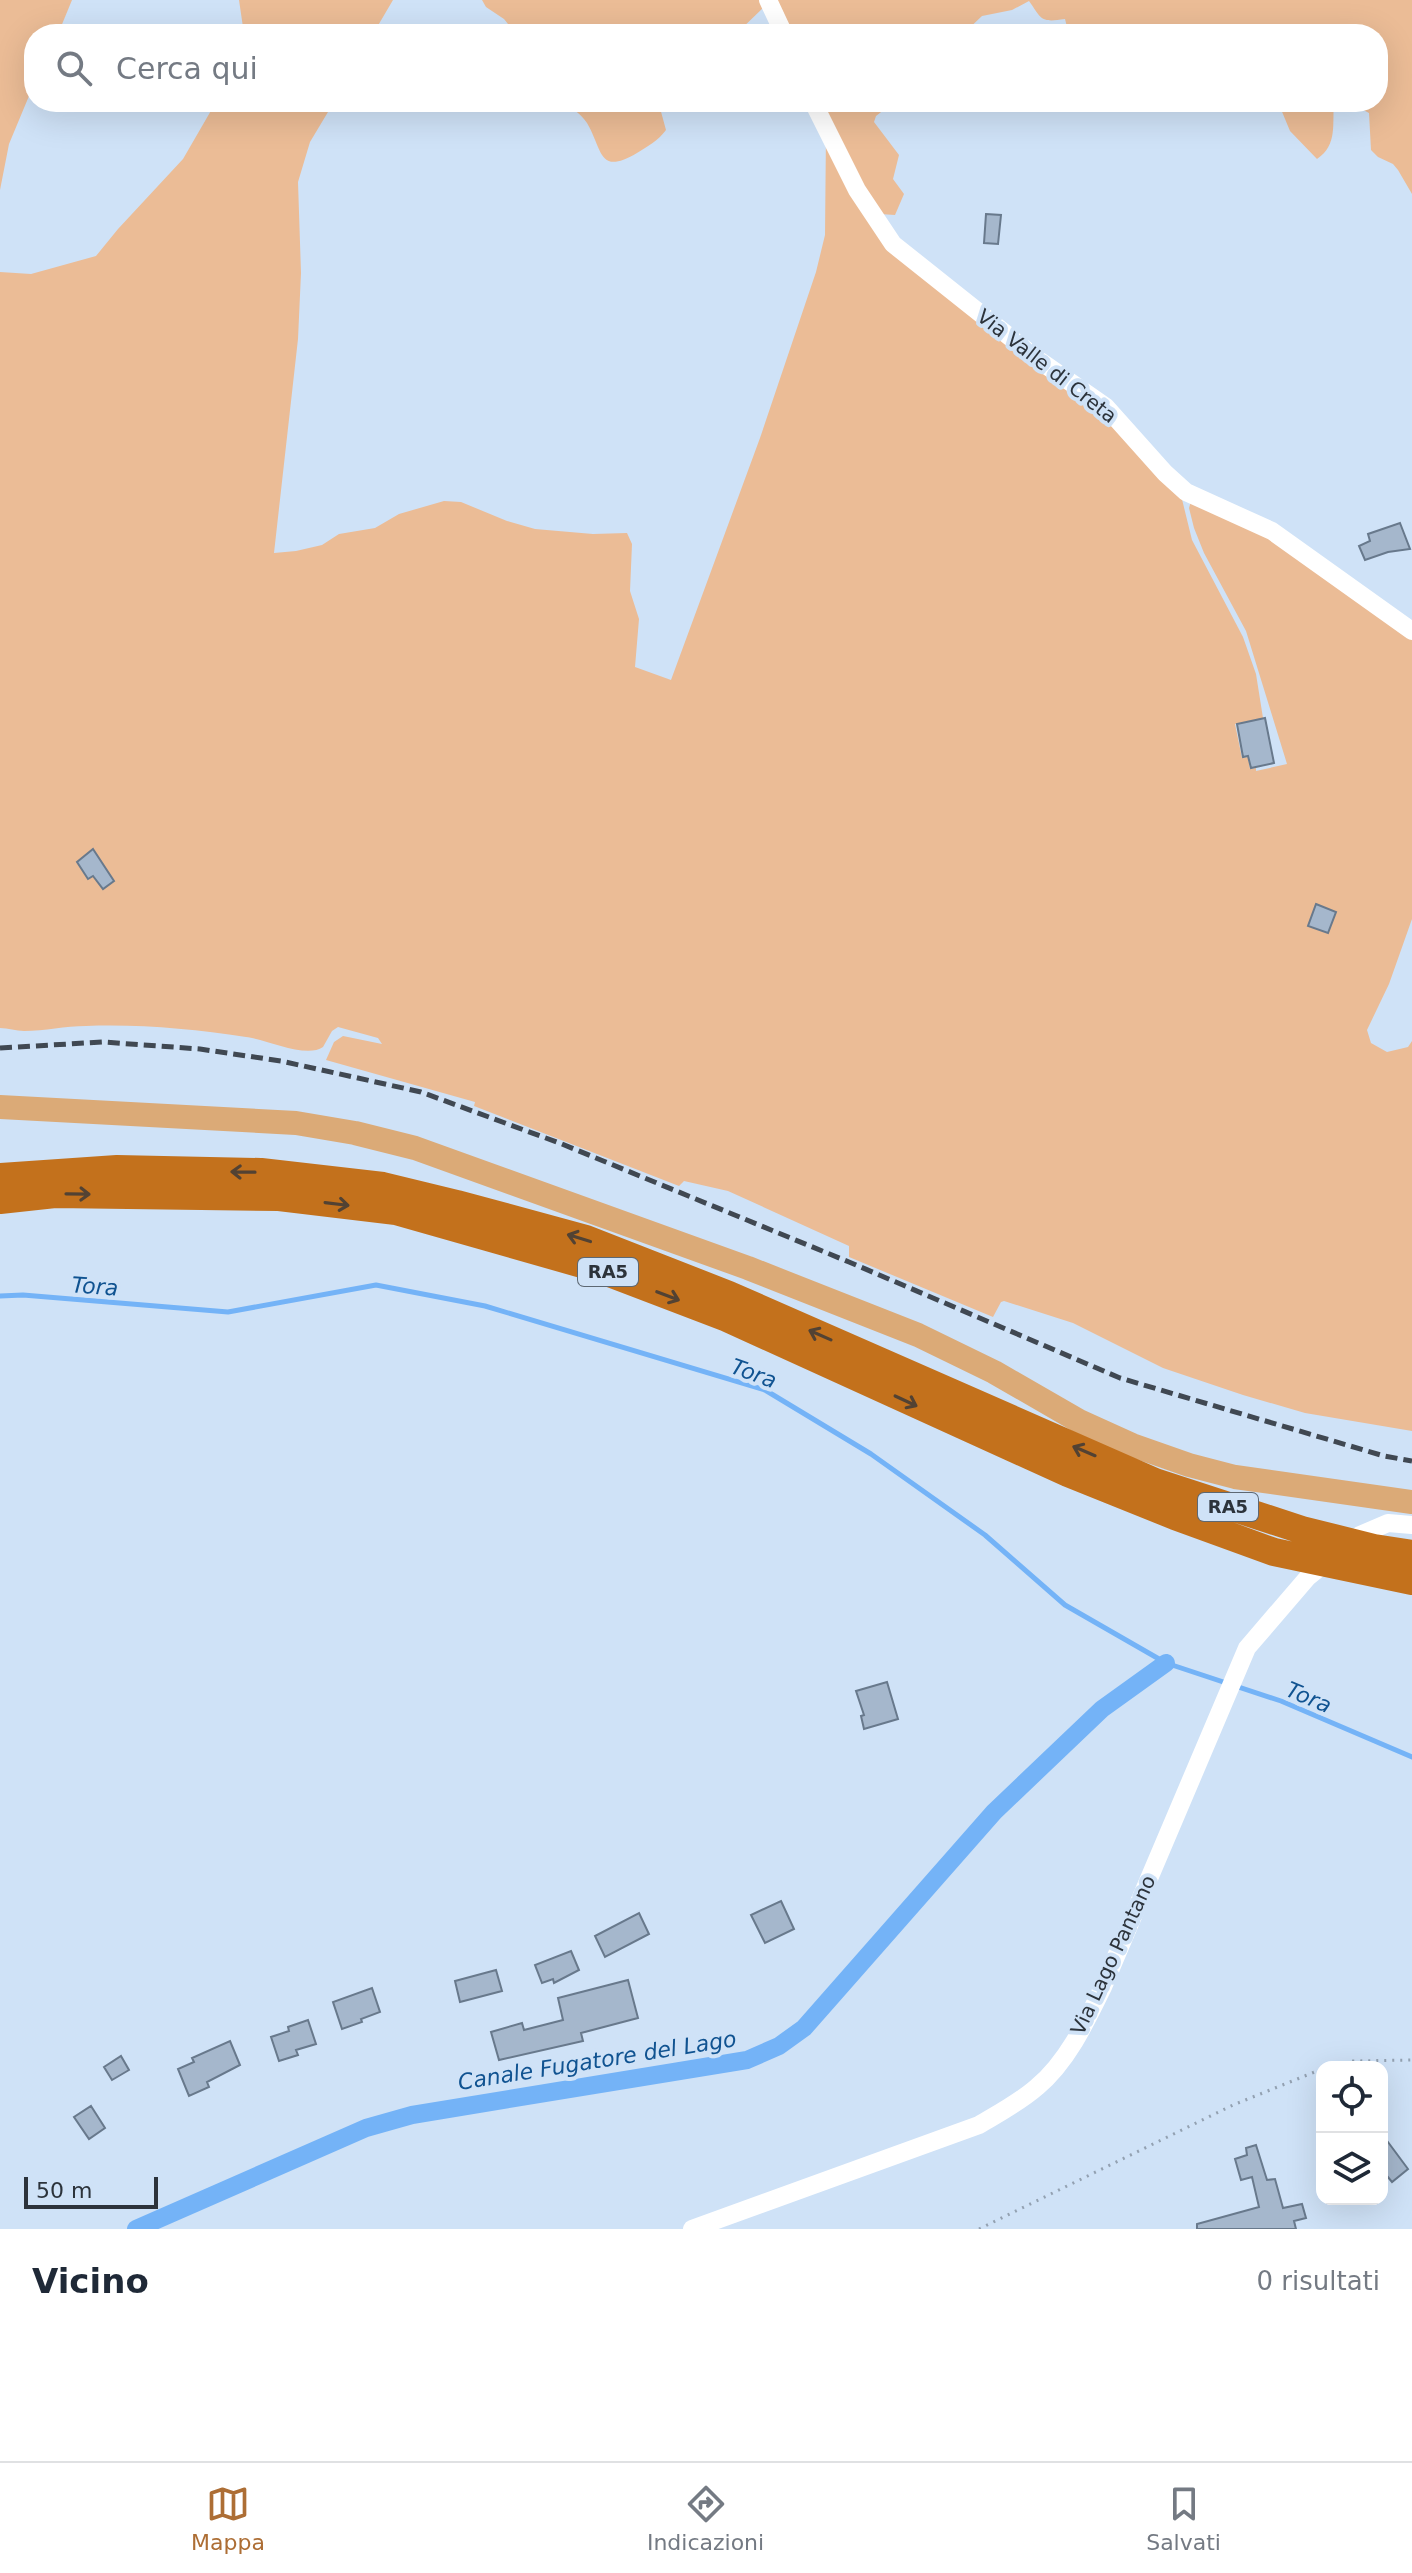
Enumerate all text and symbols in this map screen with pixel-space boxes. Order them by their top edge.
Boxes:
search box [24,24,1388,112]
icon: search [52,46,96,90]
text: Cerca qui [116,51,258,86]
street label: Via Valle di Creta [972,304,1122,428]
one-way arrow [230,1164,257,1179]
one-way arrow [64,1187,91,1202]
one-way arrow [324,1197,349,1212]
one-way arrow [567,1230,592,1244]
road number: RA5 [578,1258,638,1286]
water label: Tora [71,1272,119,1301]
one-way arrow [655,1290,680,1304]
one-way arrow [808,1327,832,1342]
water label: Tora [728,1354,780,1393]
one-way arrow [893,1394,917,1409]
one-way arrow [1072,1442,1096,1457]
road number: RA5 [1198,1493,1258,1521]
water label: Tora [1282,1677,1335,1718]
street label: Via Lago Pantano [1066,1871,1160,2039]
water label: Canale Fugatore del Lago [456,2026,738,2095]
map controls [1316,2061,1388,2205]
button: locate [1316,2061,1388,2133]
button: layers [1316,2133,1388,2205]
scale bar [24,2173,158,2209]
text: 50 m [36,2178,92,2203]
text: Vicino [32,2261,149,2301]
text: 0 risultati [1256,2266,1380,2296]
tab: Mappa [191,2482,265,2555]
tab: Indicazioni [647,2482,764,2555]
tab: Salvati [1146,2482,1221,2555]

